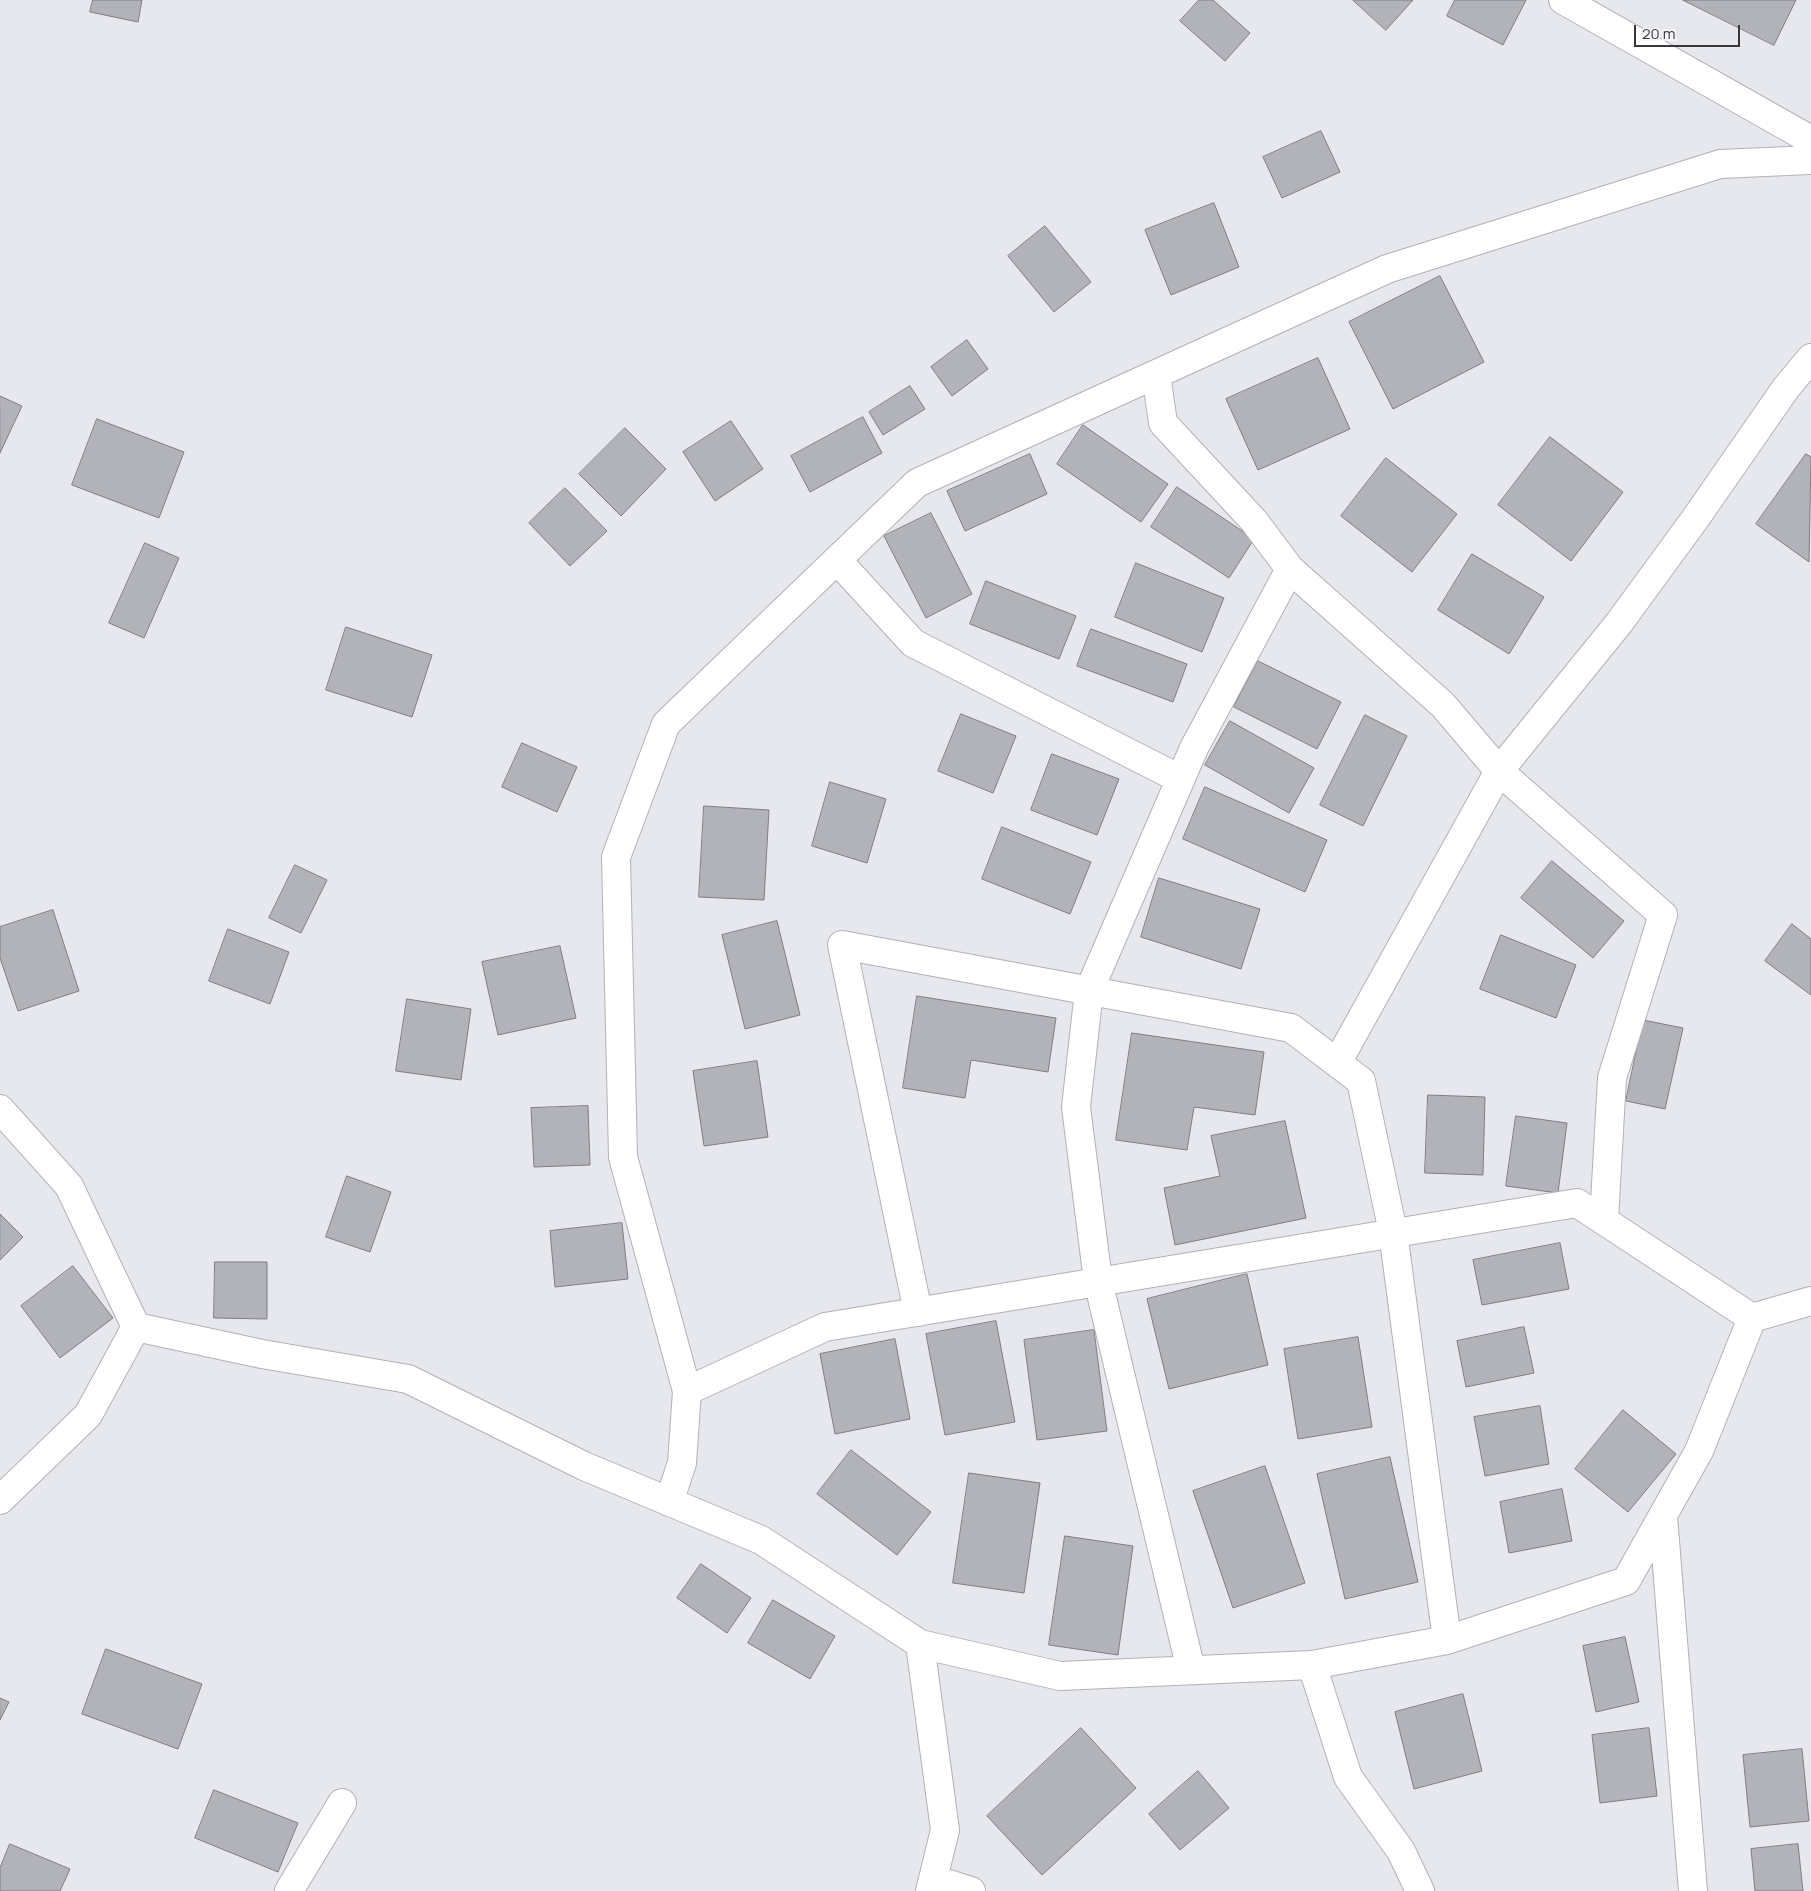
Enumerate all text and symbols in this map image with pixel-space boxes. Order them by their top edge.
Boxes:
scale bar [1636,15,1742,47]
text: 20 m [1642,23,1675,44]

